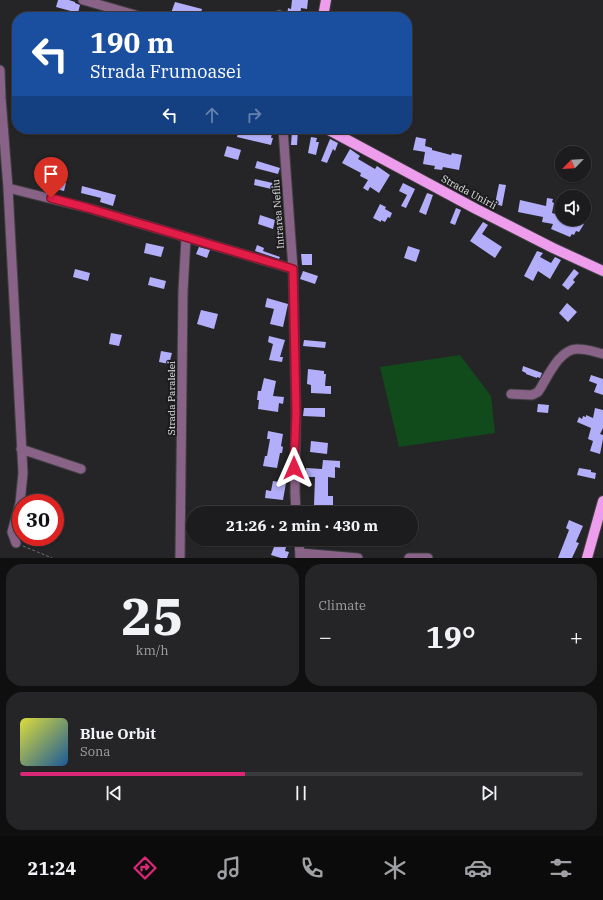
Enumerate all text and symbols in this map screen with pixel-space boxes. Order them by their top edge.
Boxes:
text: 190 m [90,24,174,61]
icon: left [24,28,76,80]
text: Strada Frumoasei [90,60,241,83]
icon: left [159,104,181,126]
icon: ahead [201,104,223,126]
icon: right [243,104,265,126]
north arrow [555,146,591,182]
map controls [555,146,591,226]
pin [34,157,68,198]
icon: arrive [40,163,62,185]
street label: Strada Unirii [439,172,499,212]
street label: Intrarea Nefliu [269,179,287,249]
button: sound [555,190,591,226]
street label: Strada Paralelei [165,361,178,435]
position arrow [273,447,315,489]
speed limit sign: 30 [12,494,64,546]
text: 21:26 · 2 min · 430 m [226,516,378,535]
text: 25 [121,582,183,649]
text: Climate [319,597,366,614]
text: 19° [426,617,476,656]
text: − [319,622,332,651]
text: + [570,622,583,651]
text: km/h [136,642,169,659]
text: Blue Orbit [80,724,156,743]
text: Sona [80,743,110,760]
icon: previous [103,782,125,804]
icon: pause [290,782,312,804]
icon: next [478,782,500,804]
icon: directions [131,854,159,882]
icon: music [215,854,243,882]
icon: phone [298,854,326,882]
icon: climate [381,854,409,882]
icon: car [464,854,492,882]
icon: filters [547,854,575,882]
text: 21:24 [28,857,76,880]

